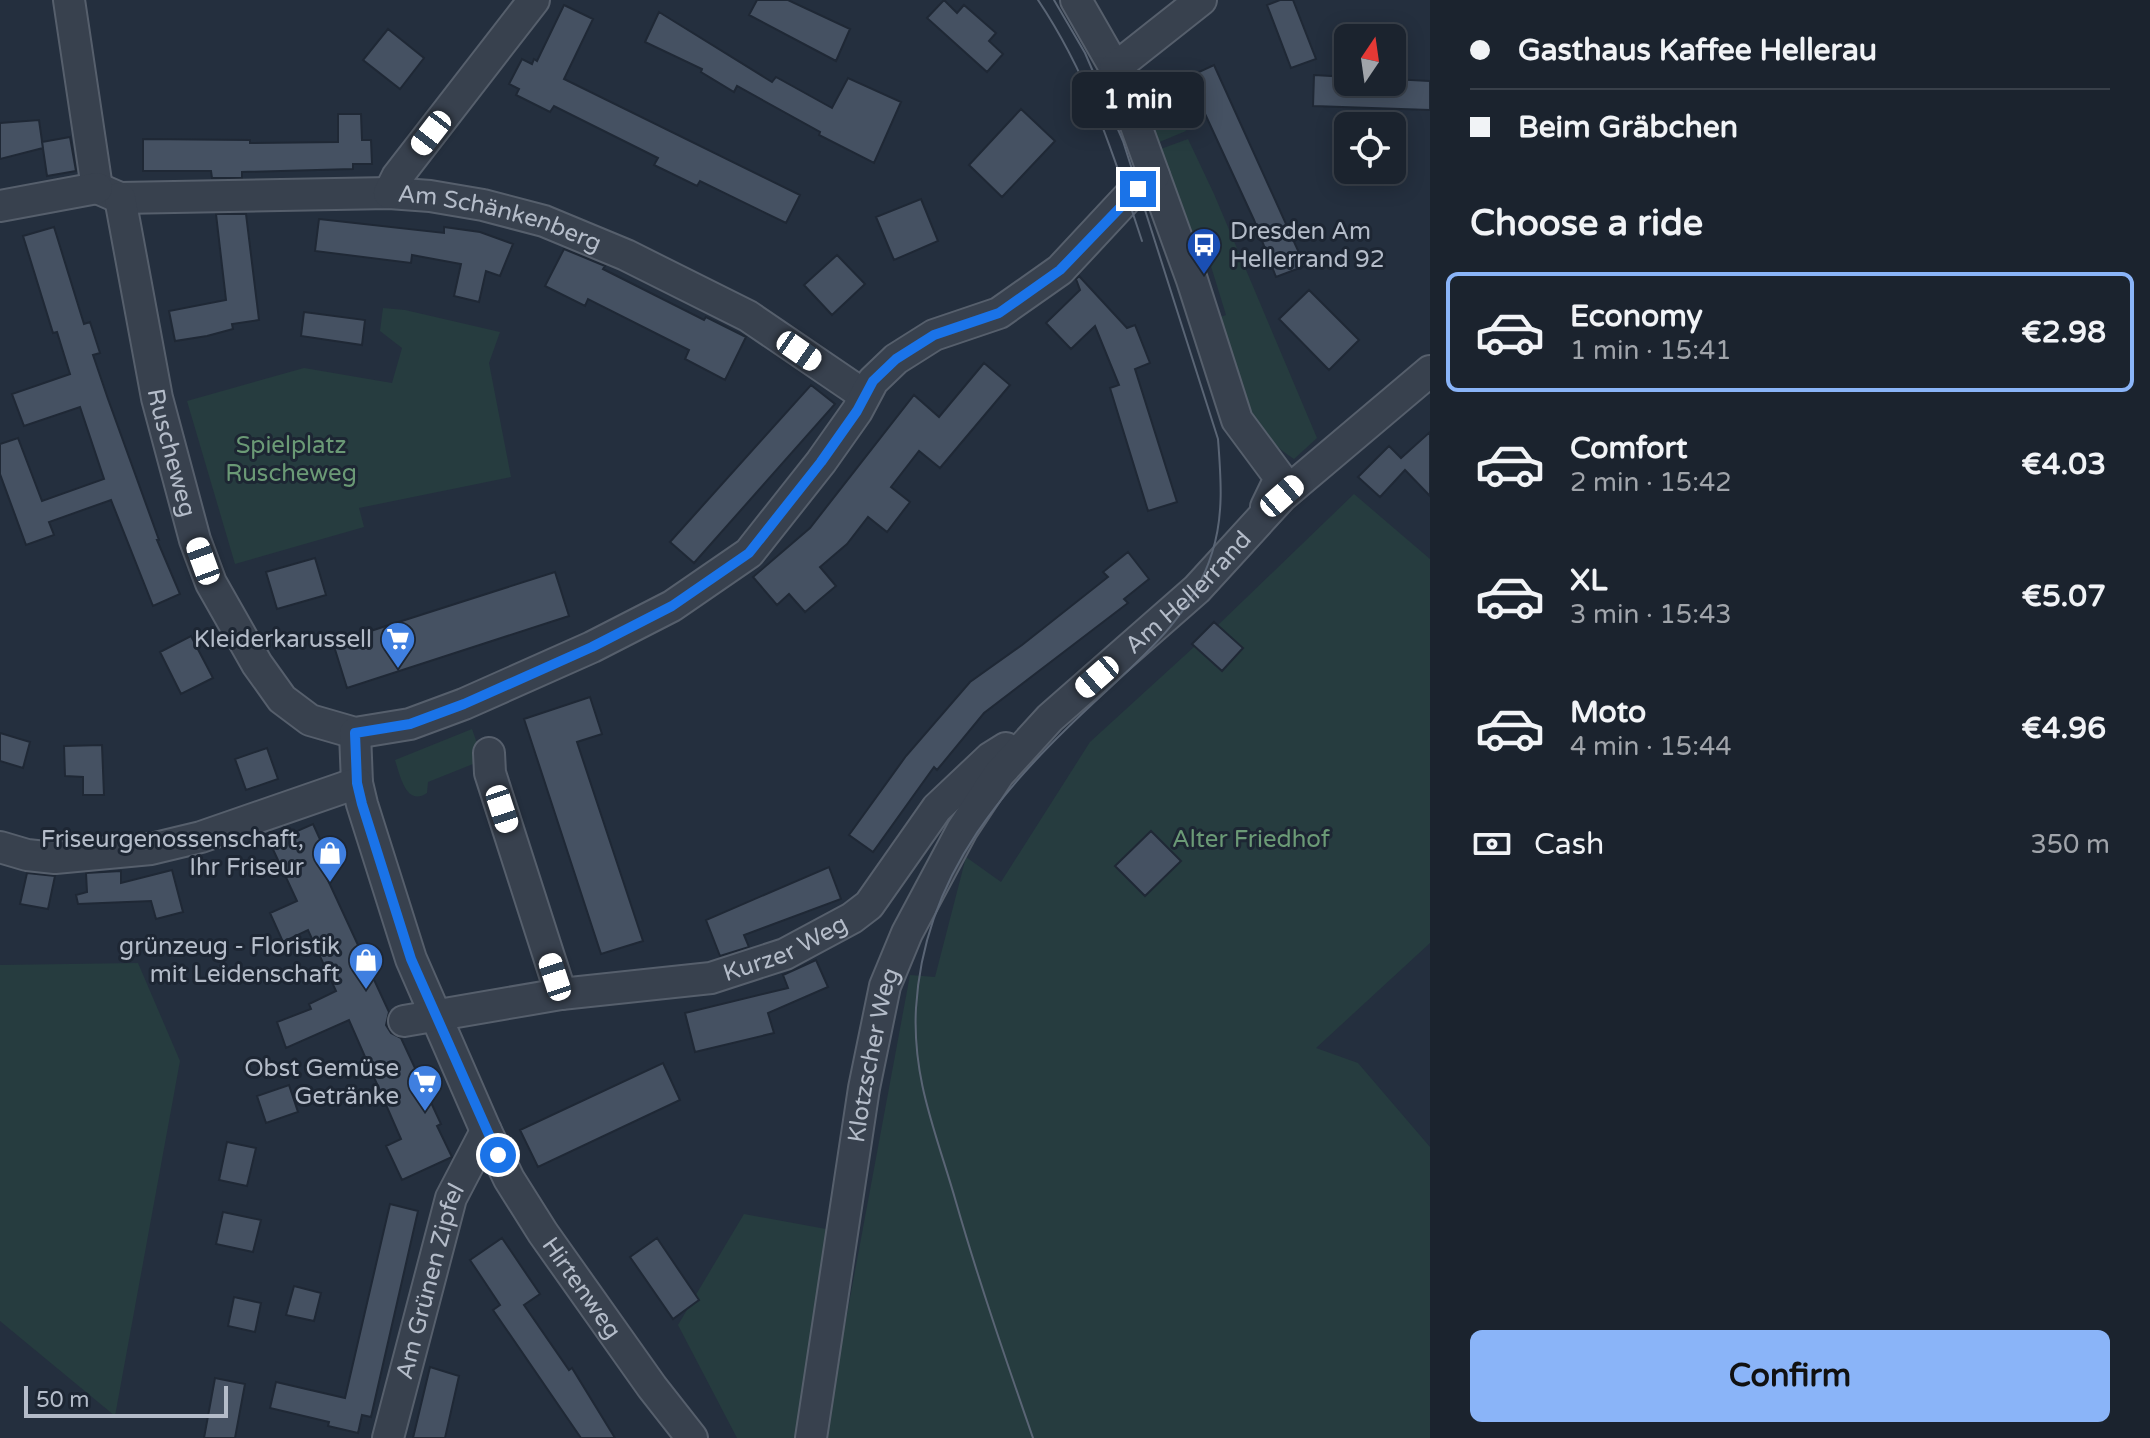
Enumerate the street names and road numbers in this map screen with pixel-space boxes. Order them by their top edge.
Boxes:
street label: Am Schänkenberg [397,180,606,258]
street label: Ruscheweg [141,386,202,520]
street label: Am Hellerrand [1119,525,1258,660]
street label: Kurzer Weg [719,909,852,988]
street label: Klotzscher Weg [842,963,906,1144]
street label: Am Grünen Zipfel [390,1179,471,1383]
street label: Hirtenweg [536,1232,627,1344]

